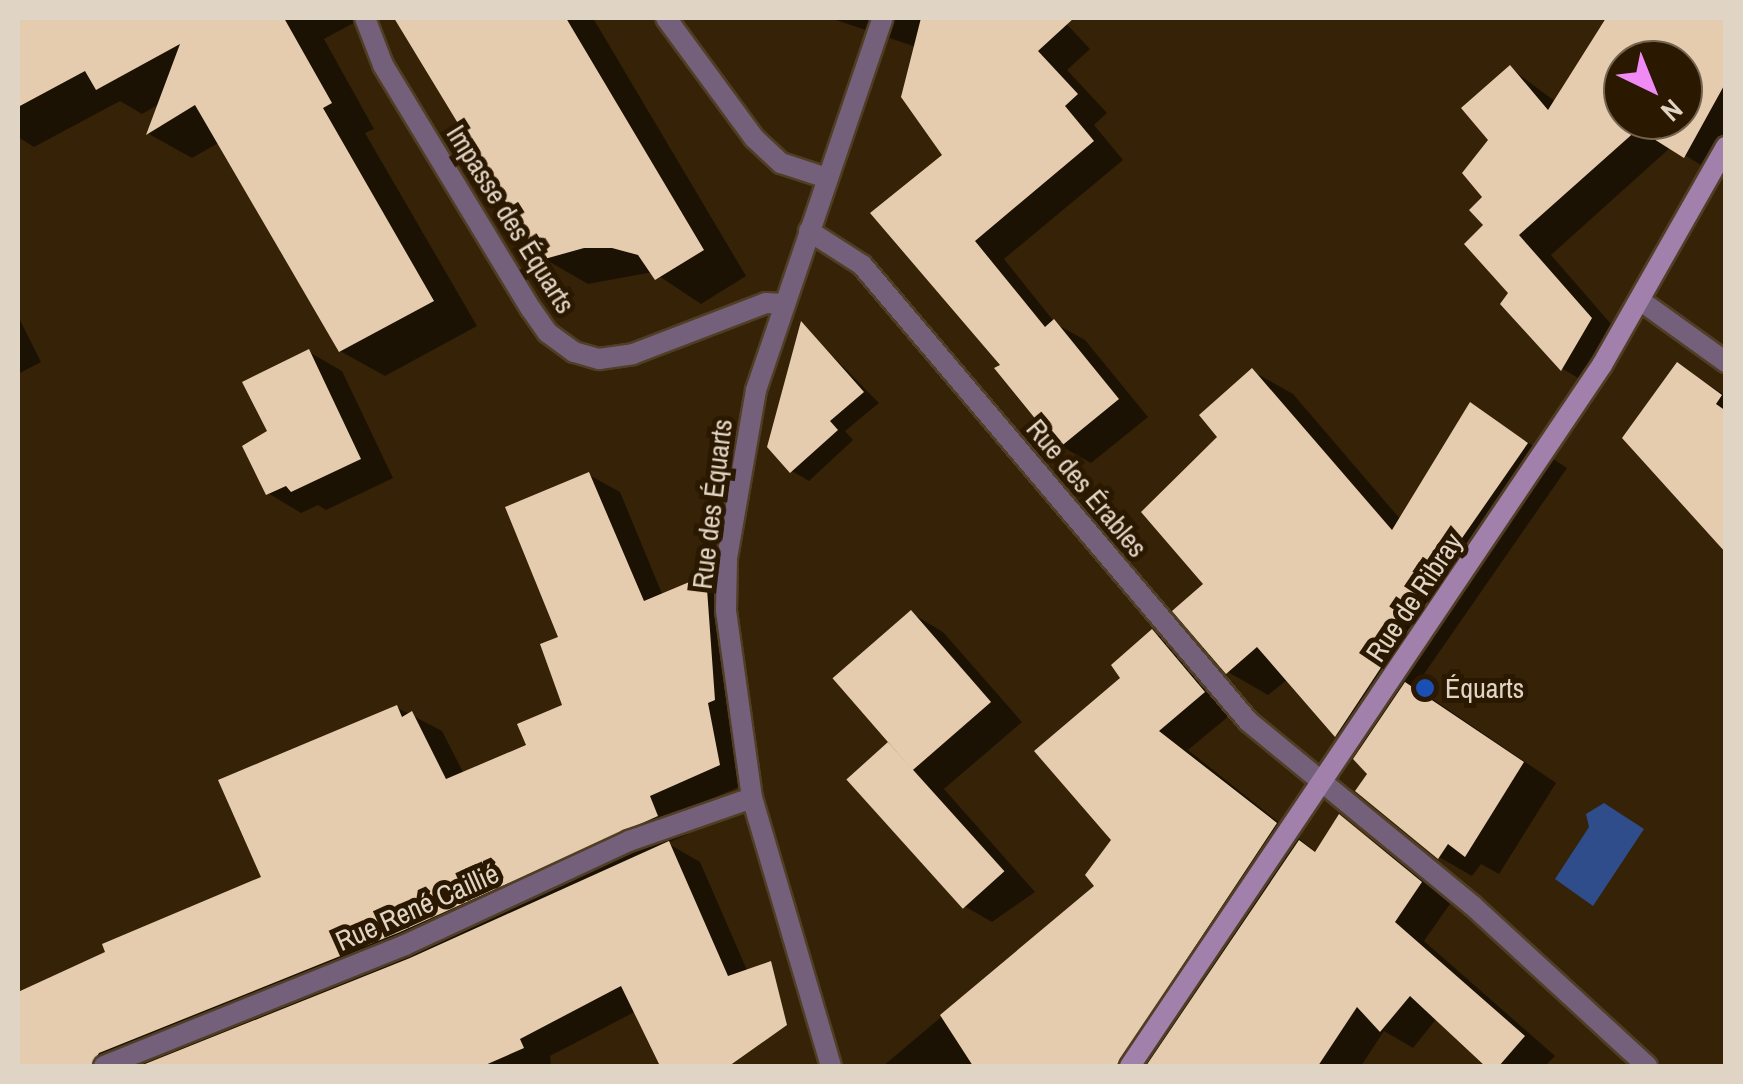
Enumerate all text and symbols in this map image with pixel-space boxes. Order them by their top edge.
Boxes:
north arrow [1603,40,1703,140]
text: N [1653,91,1691,130]
street label: Impasse des Équarts [440,119,582,319]
street label: Rue des Érables [1020,412,1154,564]
street label: Rue des Équarts [685,417,739,591]
street label: Rue de Ribray [1359,526,1469,668]
place label: Équarts [1445,671,1524,705]
marker: Équarts [1414,677,1436,699]
street label: Rue René Caillié [330,856,504,958]

